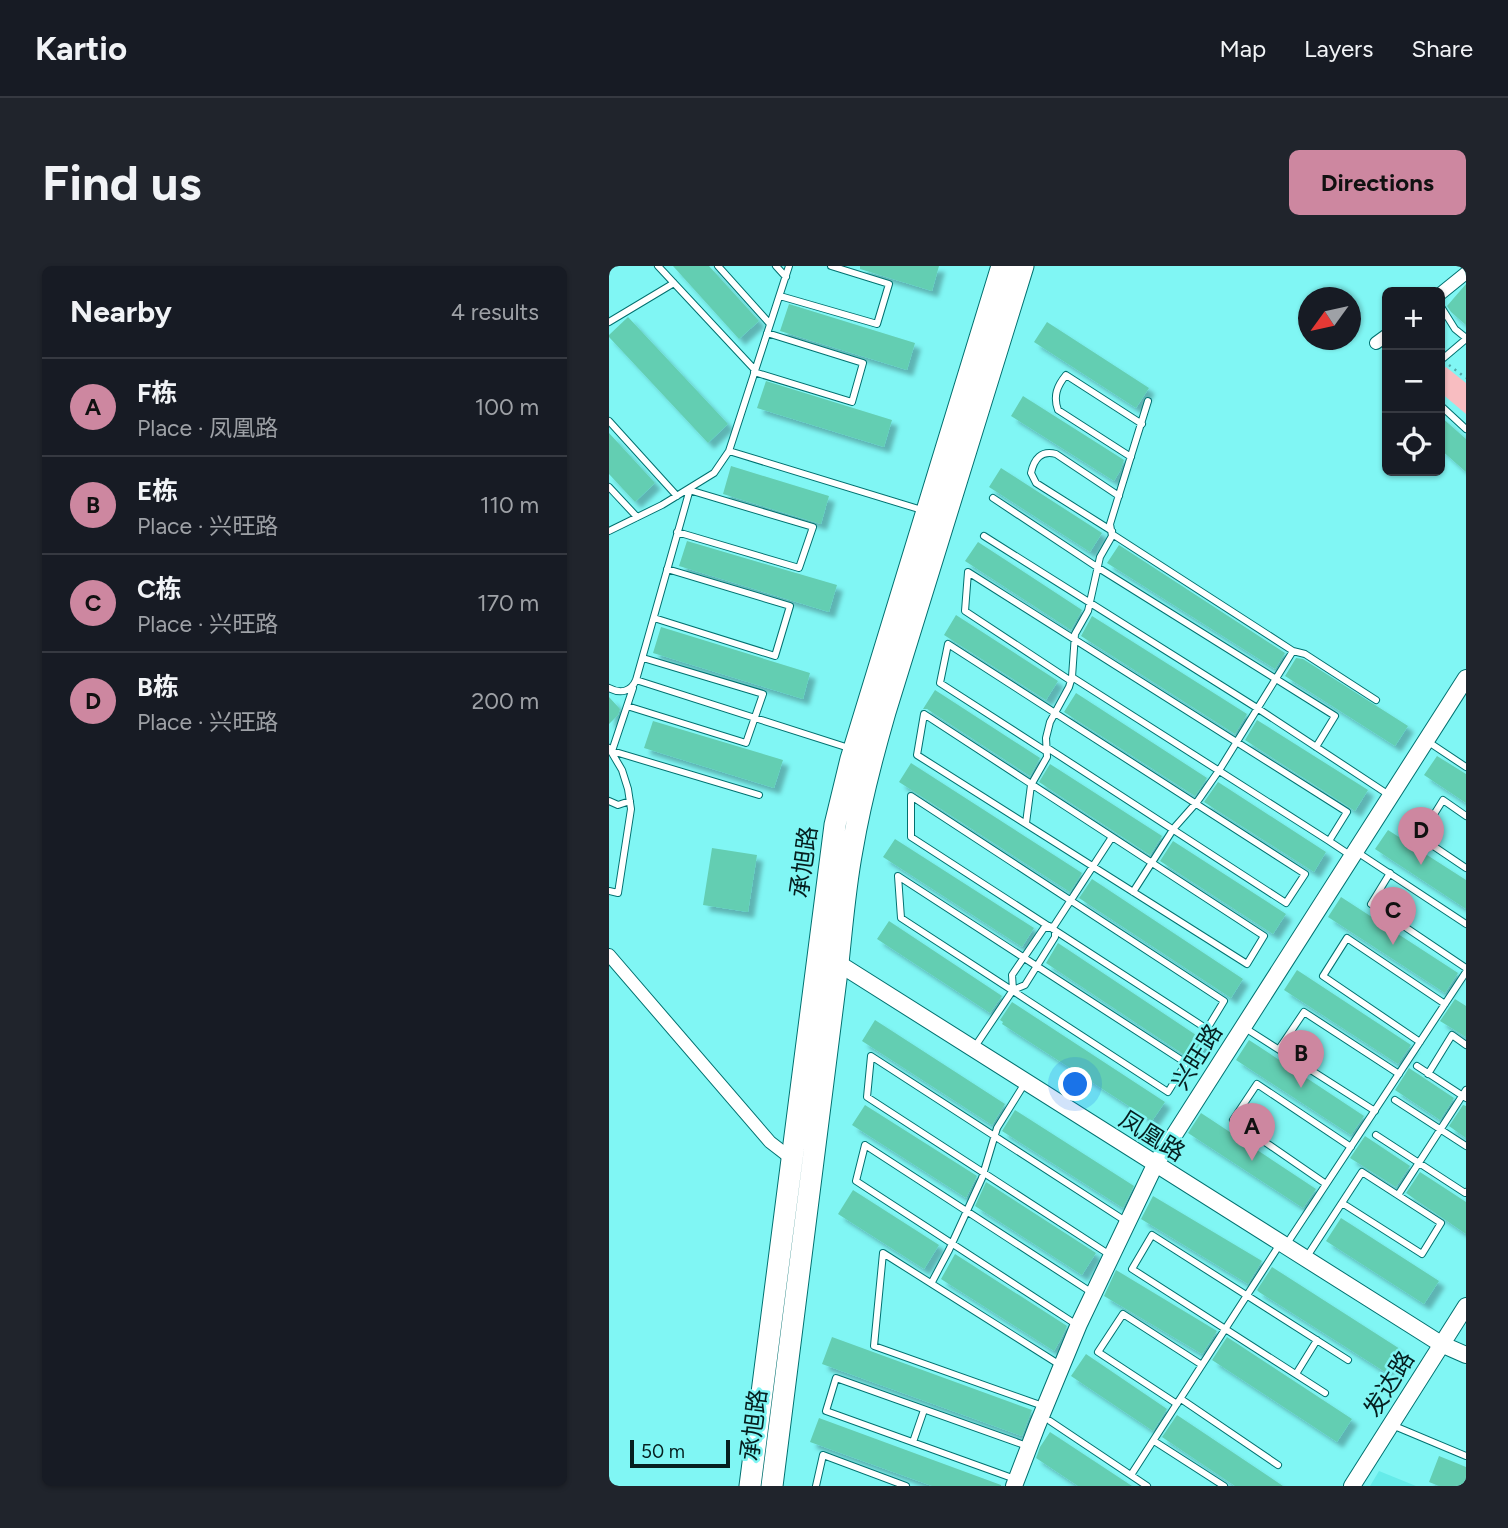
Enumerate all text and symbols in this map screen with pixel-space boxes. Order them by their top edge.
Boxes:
text: Kartio [35,29,127,68]
text: Map [1219,34,1266,63]
text: Layers [1304,34,1373,63]
text: Share [1411,34,1473,63]
button: Directions [1289,150,1466,215]
text: Find us [42,153,201,212]
north arrow [1298,287,1361,350]
map controls [1382,287,1445,476]
button: + [1382,287,1445,350]
text: Nearby [70,293,172,330]
text: 4 results [451,298,539,326]
button: − [1382,350,1445,413]
text: F栋 [137,377,177,409]
text: A [85,393,101,421]
text: 100 m [475,393,539,421]
button: locate [1382,413,1445,476]
text: Place · 凤凰路 [137,414,278,442]
text: E栋 [137,475,178,507]
text: B [86,491,100,519]
text: 110 m [480,491,539,519]
text: Place · 兴旺路 [137,512,278,540]
text: C栋 [137,573,182,605]
text: C [85,589,101,617]
text: 170 m [477,589,539,617]
text: Place · 兴旺路 [137,610,278,638]
text: B栋 [137,671,179,703]
text: D [85,687,101,715]
text: 200 m [471,687,539,715]
text: Place · 兴旺路 [137,708,278,736]
pin: D [1398,807,1444,865]
street label: 承旭路 [784,824,823,900]
pin: C [1370,887,1416,945]
street label: 兴旺路 [1165,1019,1228,1095]
pin: B [1278,1030,1324,1088]
your location [1058,1067,1092,1101]
pin: A [1229,1103,1275,1161]
street label: 凤凰路 [1114,1104,1190,1167]
street label: 发达路 [1357,1346,1420,1422]
street label: 承旭路 [735,1387,772,1462]
scale bar [630,1437,730,1469]
text: 50 m [641,1440,685,1463]

